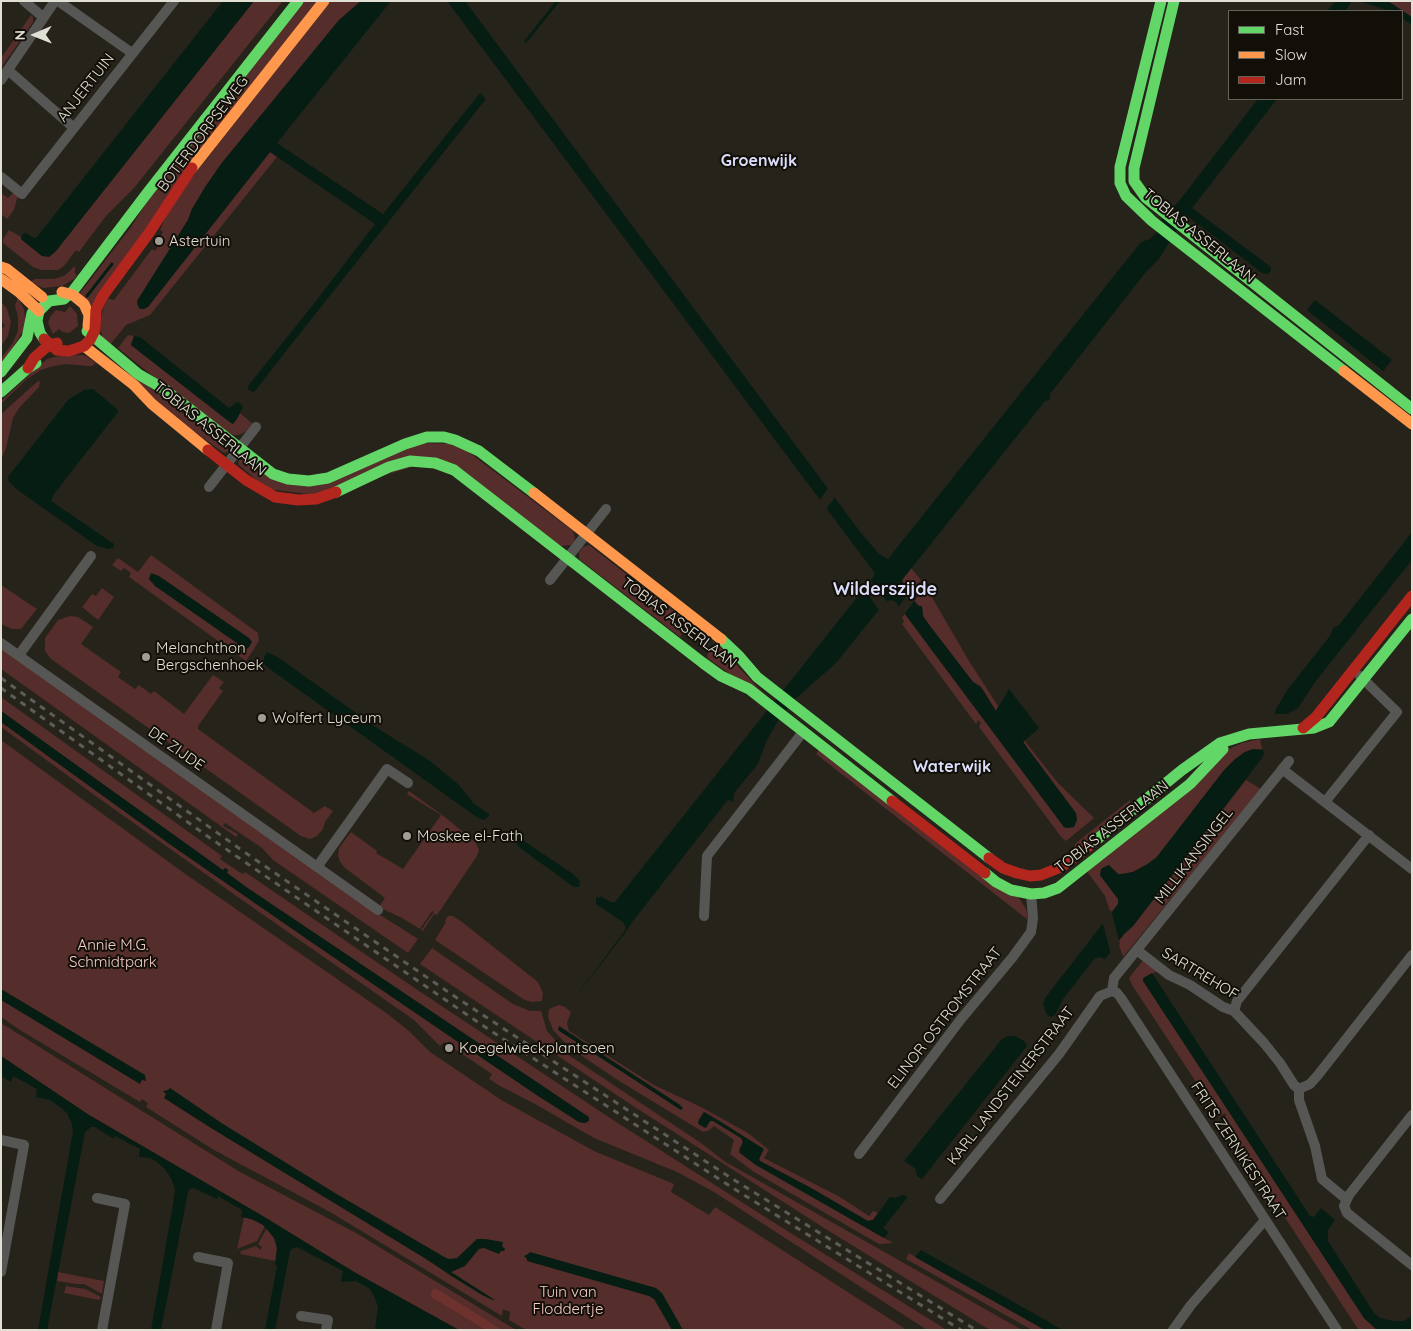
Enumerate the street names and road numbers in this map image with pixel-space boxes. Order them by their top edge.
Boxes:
street label: ANJERTUIN [54,50,118,126]
street label: BOTERDORPSEWEG [154,73,252,195]
street label: TOBIAS ASSERLAAN [1139,185,1259,287]
street label: TOBIAS ASSERLAAN [150,378,270,480]
street label: TOBIAS ASSERLAAN [618,574,740,672]
street label: DE ZIJDE [144,723,208,775]
street label: TOBIAS ASSERLAAN [1052,777,1172,877]
street label: MILLIKANSINGEL [1151,805,1237,907]
street label: ELINOR OSTROMSTRAAT [884,944,1006,1092]
street label: SARTREHOF [1158,944,1242,1004]
street label: KARL LANDSTEINERSTRAAT [944,1003,1078,1169]
street label: FRITS ZERNIKESTRAAT [1187,1079,1289,1223]

